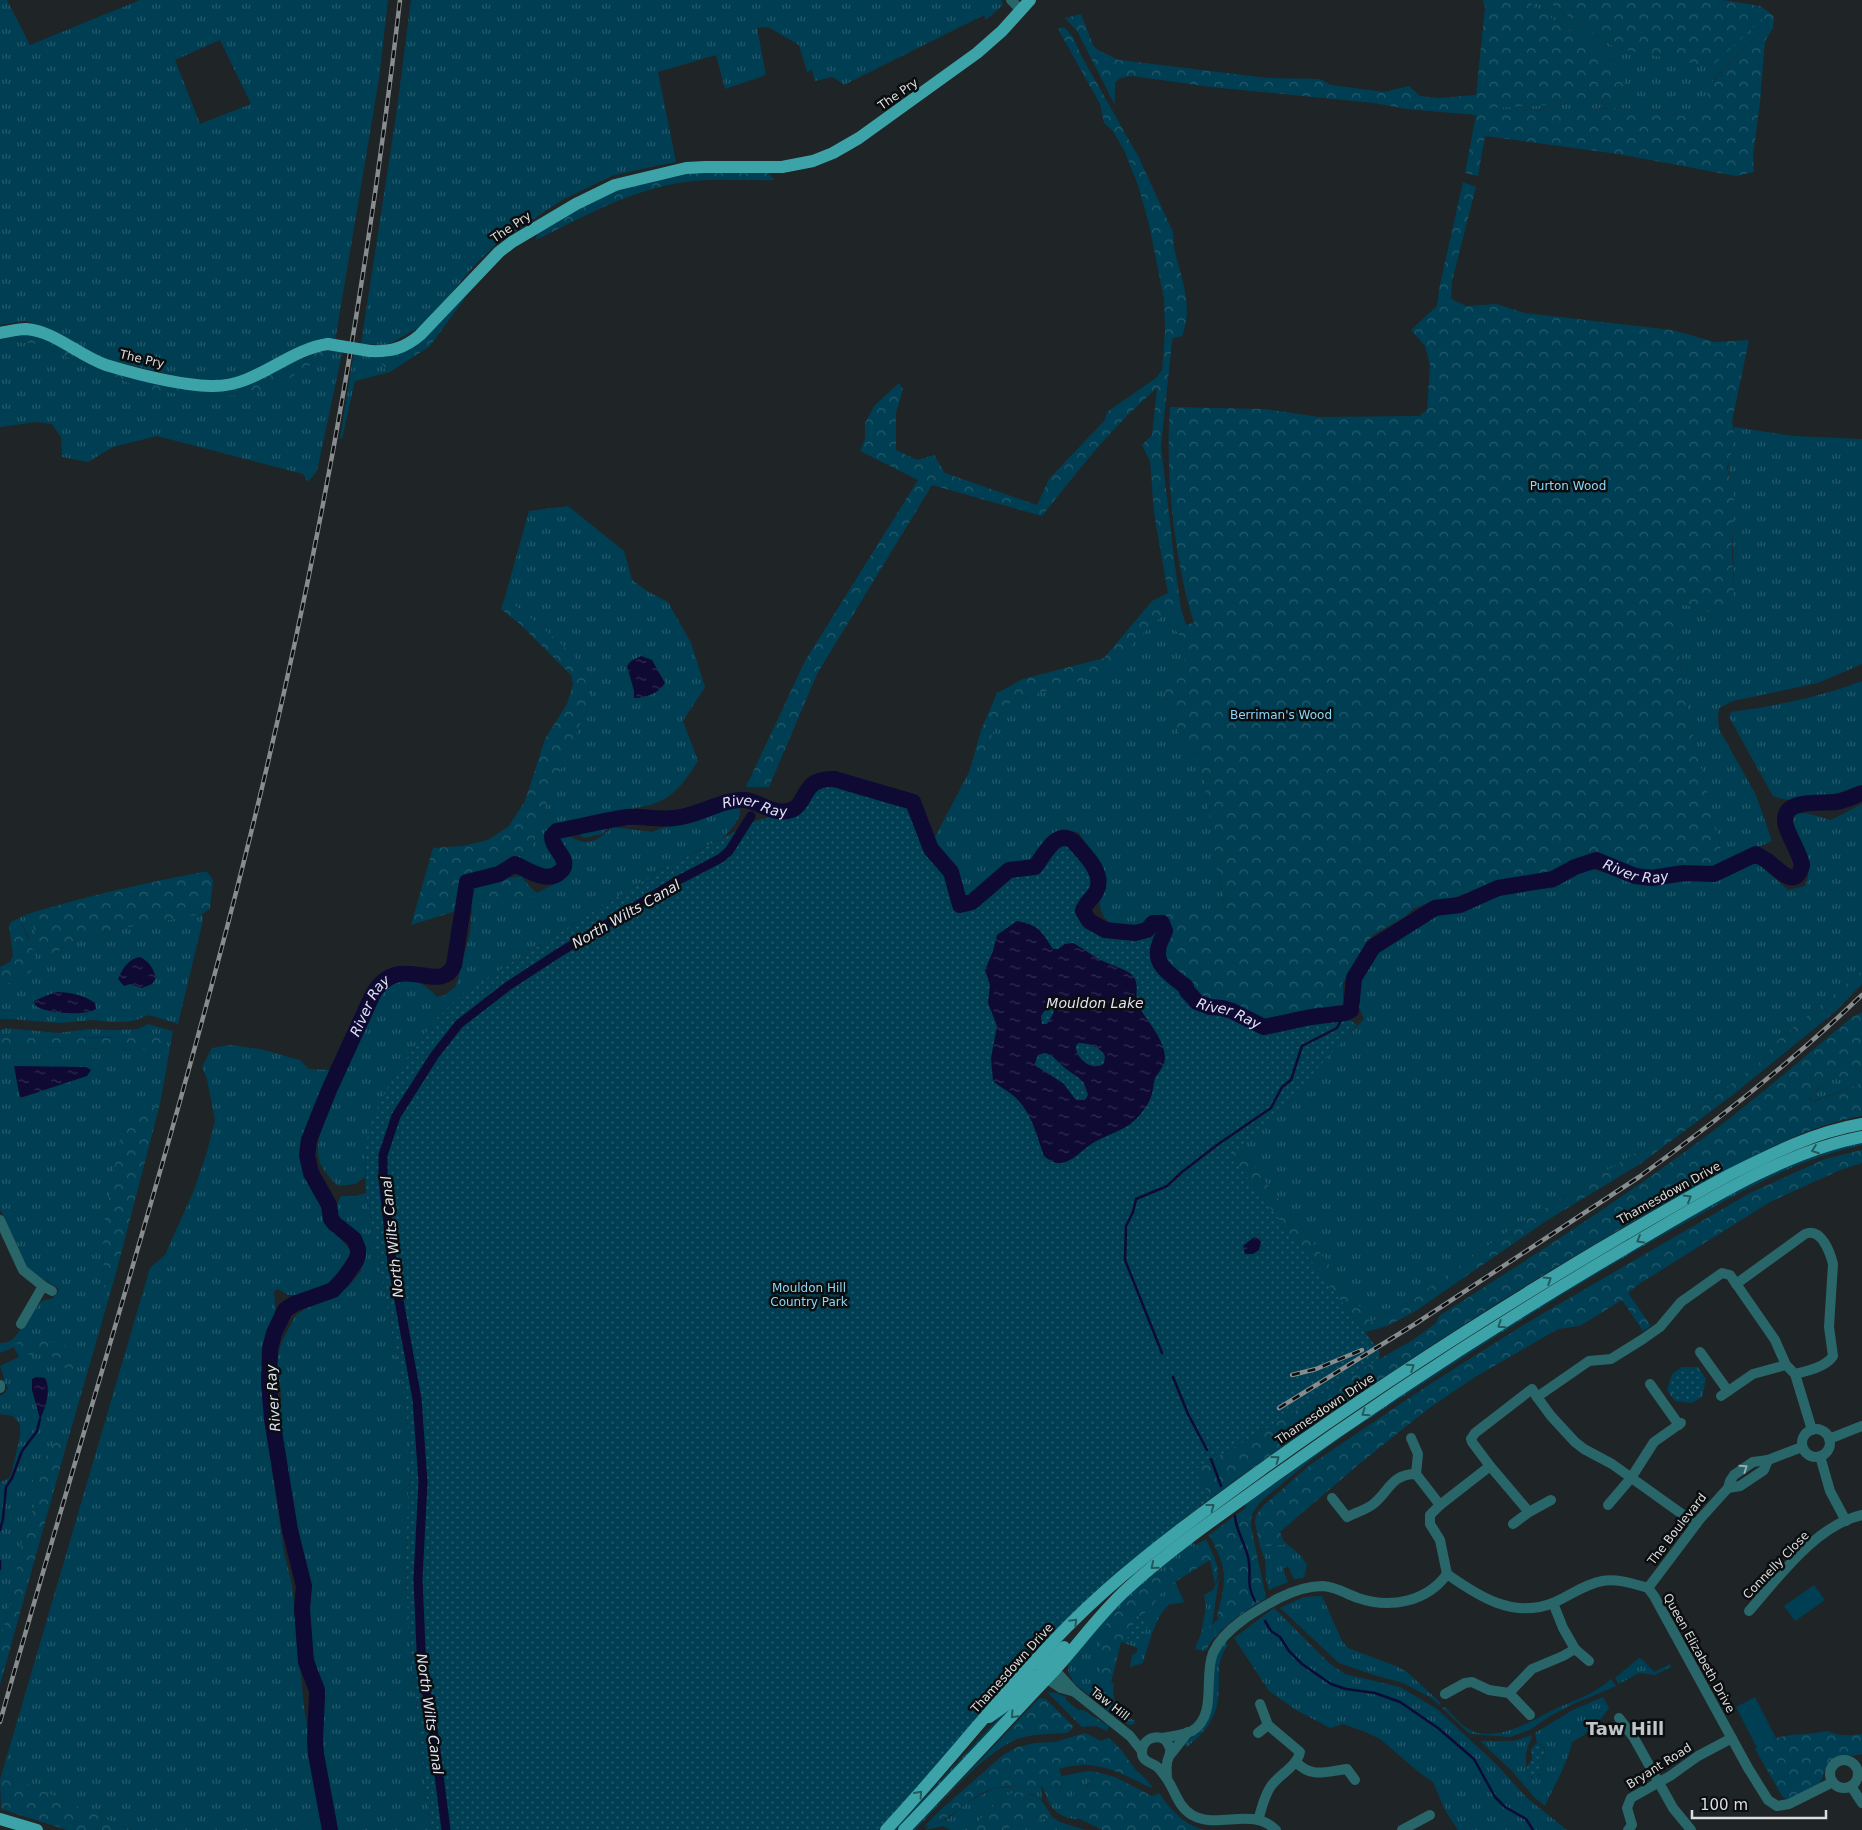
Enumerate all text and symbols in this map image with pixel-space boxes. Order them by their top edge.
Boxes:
street label: The Pry [875,75,921,113]
street label: The Pry [488,209,534,246]
street label: The Pry [117,347,166,371]
park label: Purton Wood [1530,479,1606,493]
park label: Berriman's Wood [1230,708,1332,722]
water label: River Ray [720,792,788,820]
water label: River Ray [1601,856,1670,886]
water label: North Wilts Canal [569,876,683,951]
water label: River Ray [347,971,393,1039]
water label: Mouldon Lake [1046,995,1144,1011]
water label: River Ray [1194,995,1264,1032]
one-way arrow [1811,1144,1820,1154]
street label: Thamesdown Drive [1614,1159,1723,1228]
water label: North Wilts Canal [378,1175,406,1299]
one-way arrow [1683,1194,1692,1204]
one-way arrow [1636,1234,1645,1244]
one-way arrow [1542,1277,1551,1286]
park label: Mouldon Hill Country Park [770,1281,848,1309]
one-way arrow [1497,1318,1506,1328]
water label: River Ray [263,1363,283,1432]
one-way arrow [1405,1364,1414,1374]
street label: Thamesdown Drive [1272,1371,1377,1448]
one-way arrow [1361,1407,1370,1416]
one-way arrow [1271,1456,1280,1465]
one-way arrow [1738,1465,1748,1474]
street label: The Boulevard [1644,1490,1709,1568]
one-way arrow [1205,1504,1214,1512]
street label: Connelly Close [1740,1528,1812,1602]
one-way arrow [1150,1561,1159,1570]
street label: Queen Elizabeth Drive [1660,1591,1738,1715]
one-way arrow [1068,1619,1077,1628]
street label: Thamesdown Drive [967,1620,1056,1716]
water label: North Wilts Canal [414,1652,446,1776]
street label: Taw Hill [1087,1684,1132,1723]
one-way arrow [1011,1709,1020,1718]
district label: Taw Hill [1586,1718,1664,1739]
street label: Bryant Road [1624,1740,1694,1792]
scale bar [1692,1788,1826,1820]
one-way arrow [913,1791,922,1800]
text: 100 m [1700,1796,1748,1814]

